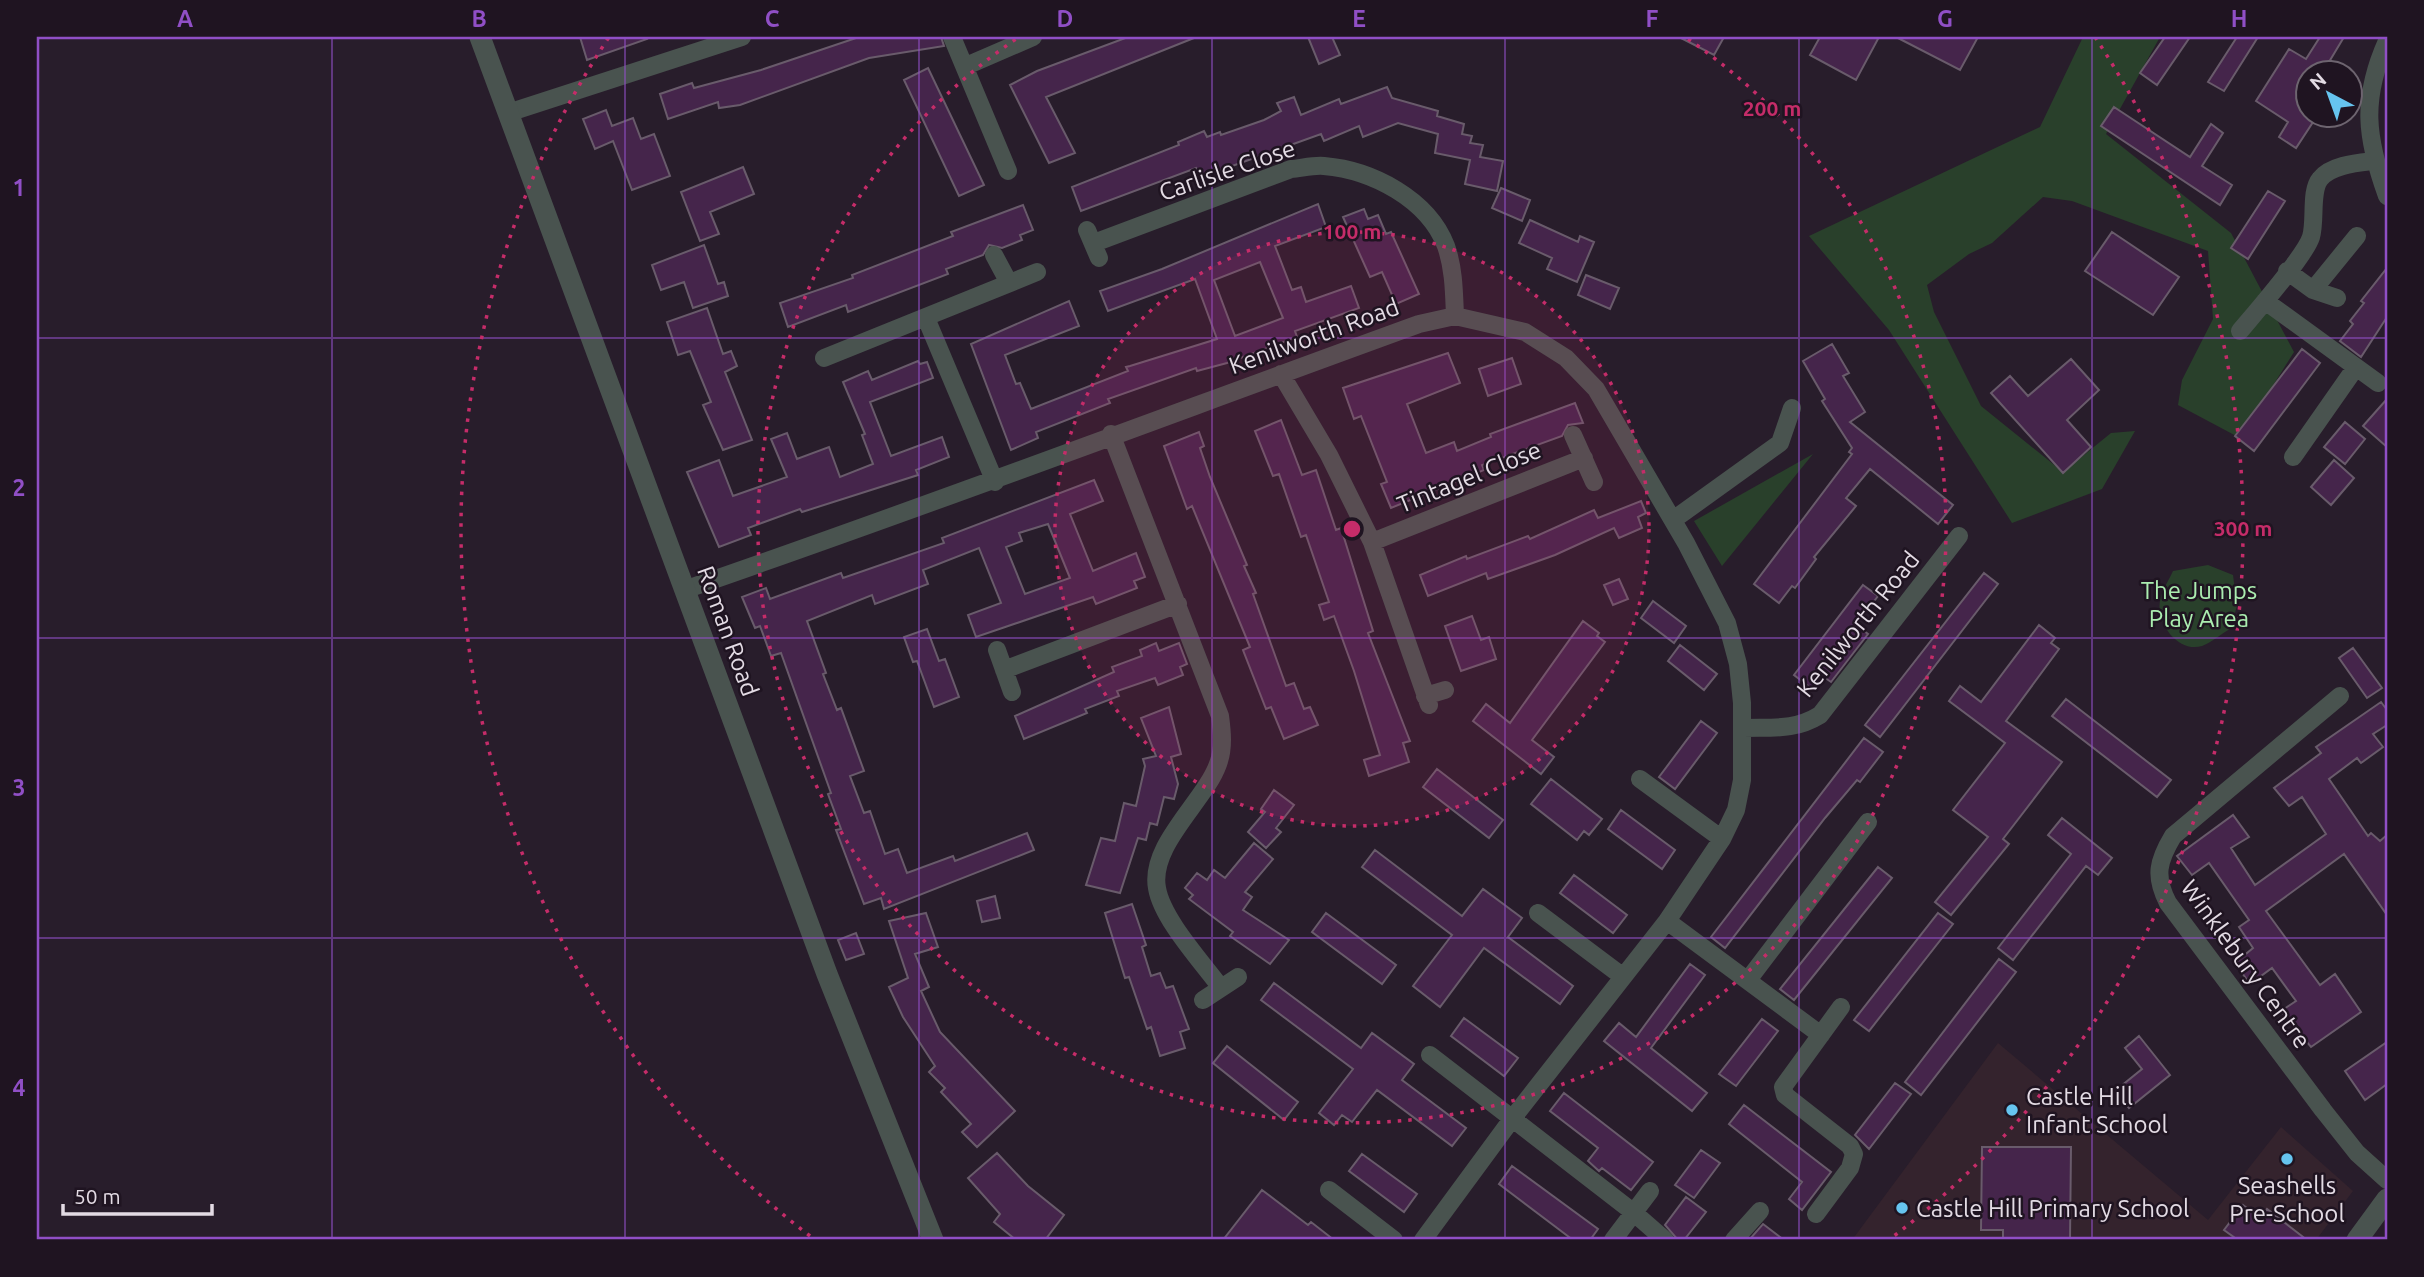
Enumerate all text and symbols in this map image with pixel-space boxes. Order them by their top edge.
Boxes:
text: A [177,6,193,31]
text: B [471,6,487,31]
text: C [765,6,780,31]
text: D [1057,6,1073,31]
text: E [1352,6,1366,31]
text: F [1646,6,1659,31]
text: G [1937,6,1953,31]
text: H [2231,6,2247,31]
north arrow [2294,60,2364,130]
text: N [2305,68,2330,94]
text: 200 m [1743,96,1801,120]
street label: Carlisle Close [1155,134,1299,206]
text: 1 [13,175,25,200]
text: 100 m [1323,219,1381,243]
street label: Kenilworth Road [1225,293,1403,379]
street label: Tintagel Close [1393,436,1545,518]
text: 2 [13,475,25,500]
text: 300 m [2214,516,2272,540]
centre of rings [1340,517,1364,541]
street label: Kenilworth Road [1791,546,1925,702]
street label: Roman Road [692,562,764,700]
park label: The Jumps Play Area [2141,577,2257,632]
text: 3 [13,775,25,800]
street label: Winklebury Centre [2176,874,2316,1054]
text: 4 [13,1075,26,1100]
place label: Castle Hill Infant School [2026,1083,2168,1138]
marker: Castle Hill Infant School [2004,1102,2020,1118]
marker: Seashells Pre-School [2279,1151,2295,1167]
scale bar [63,1172,212,1216]
place label: Seashells Pre-School [2229,1172,2345,1227]
text: 50 m [74,1184,121,1208]
place label: Castle Hill Primary School [1916,1195,2189,1222]
marker: Castle Hill Primary School [1894,1200,1910,1216]

